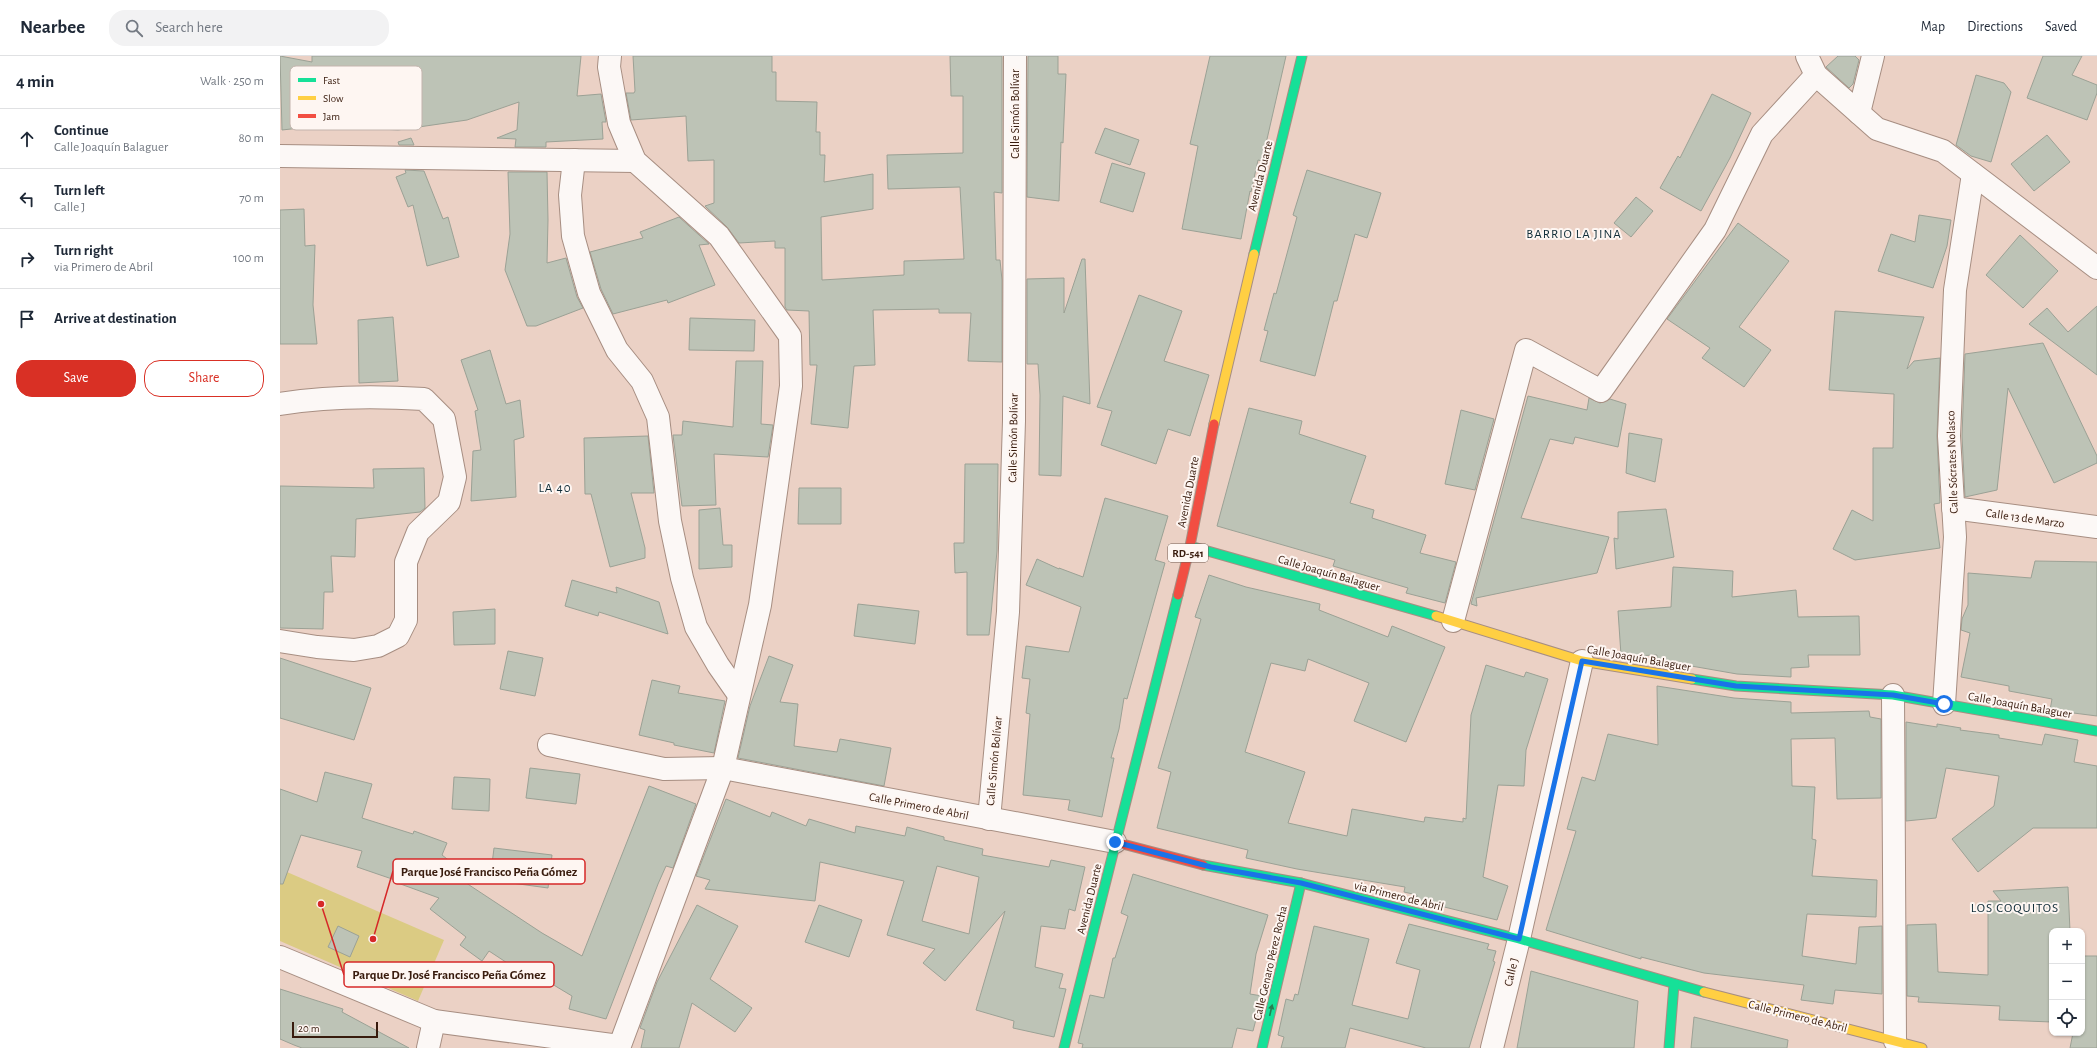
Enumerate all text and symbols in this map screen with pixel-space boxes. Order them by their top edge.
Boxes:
search box [109,10,389,46]
icon: search [123,17,145,39]
text: Nearbee [20,18,85,37]
text: Search here [155,20,223,35]
text: Map [1921,20,1945,34]
text: Directions [1967,20,2023,34]
text: Saved [2045,20,2077,34]
legend [290,66,422,130]
street label: Calle Simón Bolívar [1009,69,1021,159]
text: 4 min [16,73,54,90]
text: Walk · 250 m [200,75,264,88]
text: Fast [323,75,341,86]
text: Slow [323,93,344,104]
text: Jam [323,111,340,122]
text: Continue [54,123,109,138]
icon: ahead [16,128,38,150]
text: 80 m [238,132,264,145]
street label: Avenida Duarte [1245,139,1275,213]
text: Calle Joaquín Balaguer [54,141,168,154]
text: Turn left [54,183,105,198]
icon: left [16,188,38,210]
text: 70 m [239,192,264,205]
text: Calle J [54,201,85,214]
district label: BARRIO LA JINA [1526,228,1622,241]
text: Turn right [54,243,113,258]
icon: right [16,248,38,270]
text: 100 m [233,252,264,265]
text: via Primero de Abril [54,261,153,274]
icon: arrive [16,308,38,330]
text: Arrive at destination [54,311,177,326]
button: Save [16,360,136,397]
button: Share [144,360,264,397]
street label: Calle Simón Bolívar [1006,393,1020,483]
street label: Calle Sócrates Nolasco [1944,410,1960,514]
street label: Avenida Duarte [1175,455,1201,529]
district label: LA 40 [538,482,572,495]
street label: Calle 13 de Marzo [1985,507,2065,529]
road number: RD-541 [1168,544,1208,562]
street label: Calle Joaquín Balaguer [1277,553,1381,593]
street label: Calle Joaquín Balaguer [1586,643,1692,673]
street label: Calle Joaquín Balaguer [1967,690,2073,720]
route start [1935,695,1953,713]
street label: Calle Simón Bolívar [984,716,1004,806]
street label: Calle Primero de Abril [868,790,970,822]
route end [1106,833,1124,851]
callout: Parque José Francisco Peña Gómez [393,859,585,884]
street label: Avenida Duarte [1074,862,1104,936]
text: Parque José Francisco Peña Gómez [401,866,578,879]
street label: via Primero de Abril [1353,879,1445,913]
district label: LOS COQUITOS [1971,902,2059,915]
street label: Calle Genaro Pérez Rocha [1251,904,1289,1021]
map controls [2049,928,2085,1036]
button: + [2049,928,2085,964]
street label: Calle J [1502,957,1520,987]
callout: Parque Dr. José Francisco Peña Gómez [344,962,554,987]
button: − [2049,964,2085,1000]
text: Parque Dr. José Francisco Peña Gómez [352,969,546,982]
street label: Calle Primero de Abril [1747,998,1849,1034]
button: locate [2049,1000,2085,1036]
one-way arrow [1268,1004,1274,1016]
scale bar [292,1020,378,1039]
text: 20 m [298,1023,319,1034]

